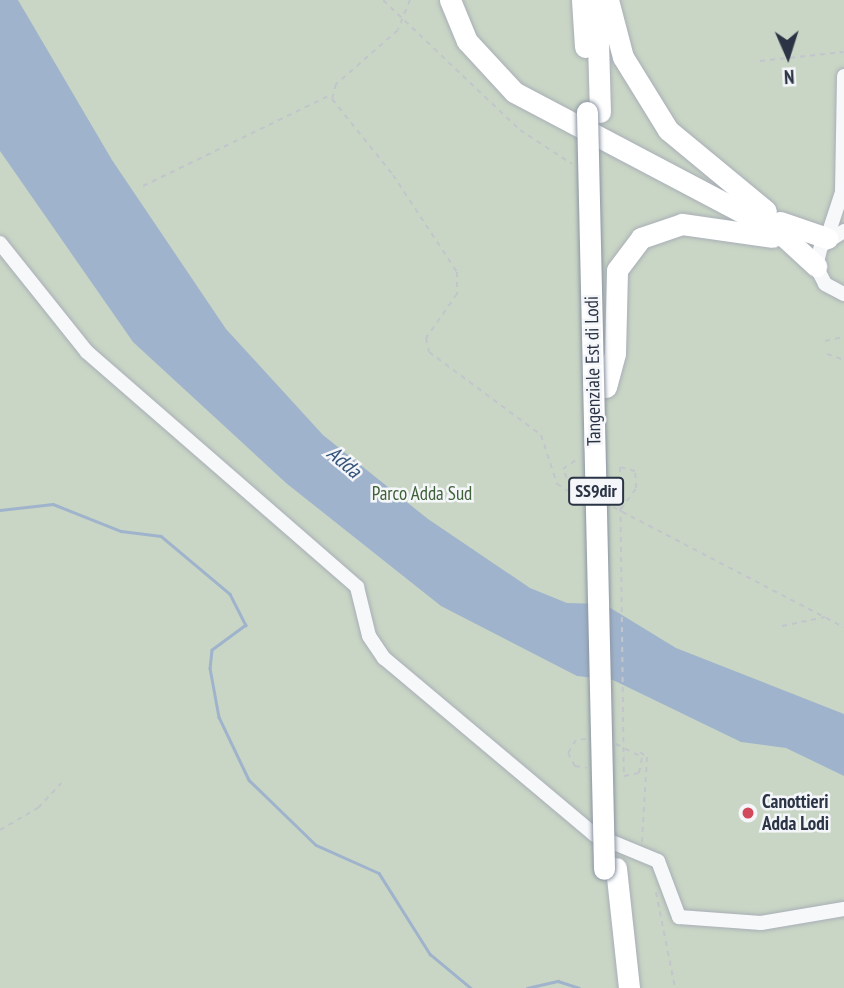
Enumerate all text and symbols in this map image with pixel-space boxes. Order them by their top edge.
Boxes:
north arrow [753,21,823,91]
text: N [783,65,795,89]
street label: Tangenziale Est di Lodi [580,296,606,446]
water label: Adda [322,441,366,483]
road number: SS9dir [568,476,624,505]
park label: Parco Adda Sud [371,483,473,505]
place label: Canottieri Adda Lodi [762,791,829,835]
marker: Canottieri Adda Lodi [740,805,756,821]

